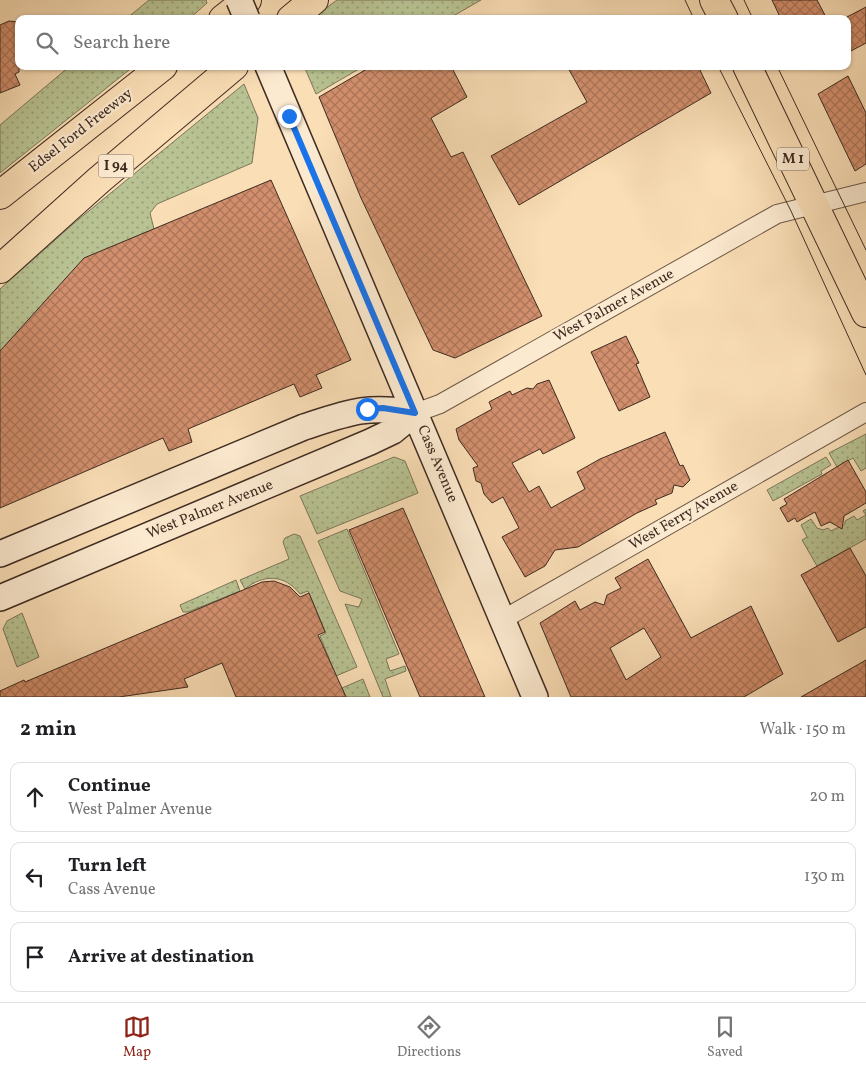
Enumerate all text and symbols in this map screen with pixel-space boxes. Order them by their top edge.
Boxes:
search box [15,15,851,70]
icon: search [33,29,61,57]
text: Search here [73,30,170,56]
street label: Edsel Ford Freeway [25,84,137,178]
route end [278,105,301,128]
road number: M 1 [777,148,809,170]
road number: I 94 [98,154,134,178]
street label: West Palmer Avenue [550,264,678,348]
route start [356,398,379,421]
street label: Cass Avenue [411,422,463,506]
street label: West Palmer Avenue [143,475,277,545]
street label: West Ferry Avenue [626,476,742,556]
text: 2 min [20,715,77,744]
text: Walk · 150 m [760,719,846,741]
text: Continue [68,773,151,799]
icon: ahead [21,783,49,811]
text: 20 m [810,786,845,808]
text: West Palmer Avenue [68,799,212,821]
text: Turn left [68,853,147,879]
icon: left [21,863,49,891]
text: 130 m [804,866,845,888]
text: Cass Avenue [68,879,156,901]
icon: arrive [21,943,49,971]
text: Arrive at destination [68,944,254,970]
tab: Map [123,1013,151,1062]
tab: Directions [397,1013,461,1062]
tab: Saved [707,1013,743,1062]

